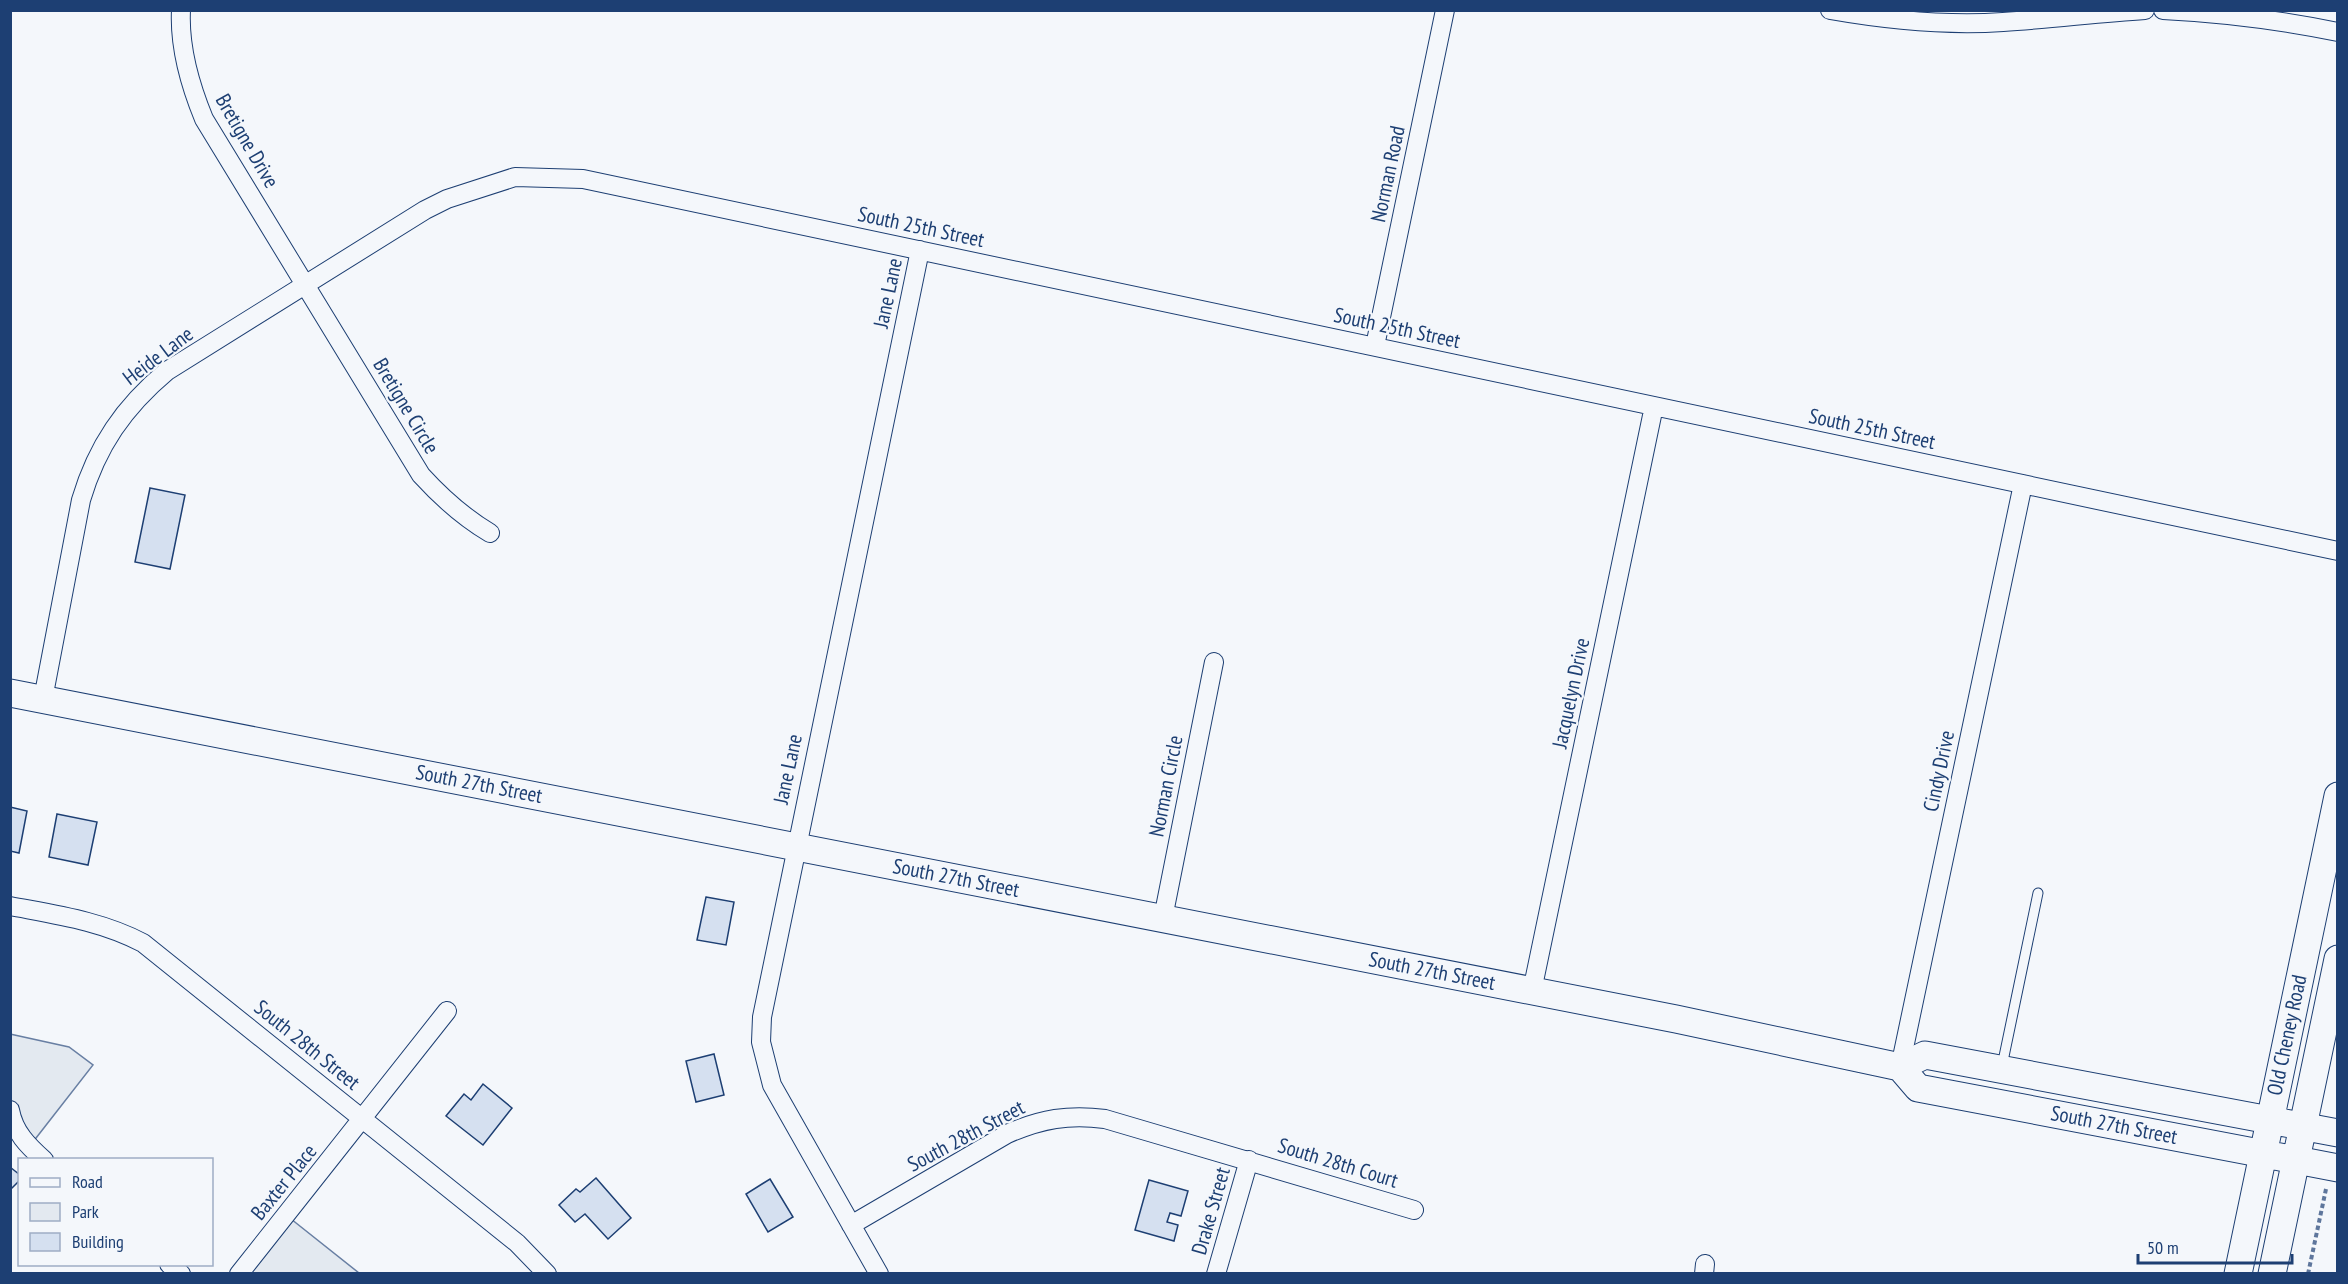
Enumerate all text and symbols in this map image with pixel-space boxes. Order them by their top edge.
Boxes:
street label: Bretigne Drive [210,89,285,193]
street label: Norman Road [1364,123,1411,224]
street label: South 25th Street [855,200,987,253]
street label: Jane Lane [867,256,908,331]
street label: South 25th Street [1331,301,1463,354]
street label: Heide Lane [117,320,198,391]
street label: Bretigne Circle [367,353,446,459]
street label: South 25th Street [1806,402,1938,455]
street label: Jacquelyn Drive [1545,635,1595,751]
street label: Cindy Drive [1917,728,1960,814]
street label: Jane Lane [767,732,808,807]
street label: Norman Circle [1142,733,1189,839]
street label: South 27th Street [414,758,545,809]
street label: South 27th Street [891,852,1022,903]
street label: South 27th Street [1367,945,1498,996]
street label: Old Cheney Road [2261,972,2312,1098]
street label: South 28th Street [249,994,366,1096]
street label: South 28th Street [903,1093,1029,1178]
street label: South 27th Street [2049,1099,2180,1150]
street label: South 28th Court [1275,1131,1402,1194]
street label: Baxter Place [245,1138,322,1225]
legend [18,1158,213,1266]
street label: Drake Street [1185,1164,1236,1258]
text: Road [72,1170,103,1193]
text: Park [72,1200,99,1223]
scale bar [2138,1227,2292,1265]
text: Building [72,1230,124,1253]
text: 50 m [2147,1236,2179,1259]

